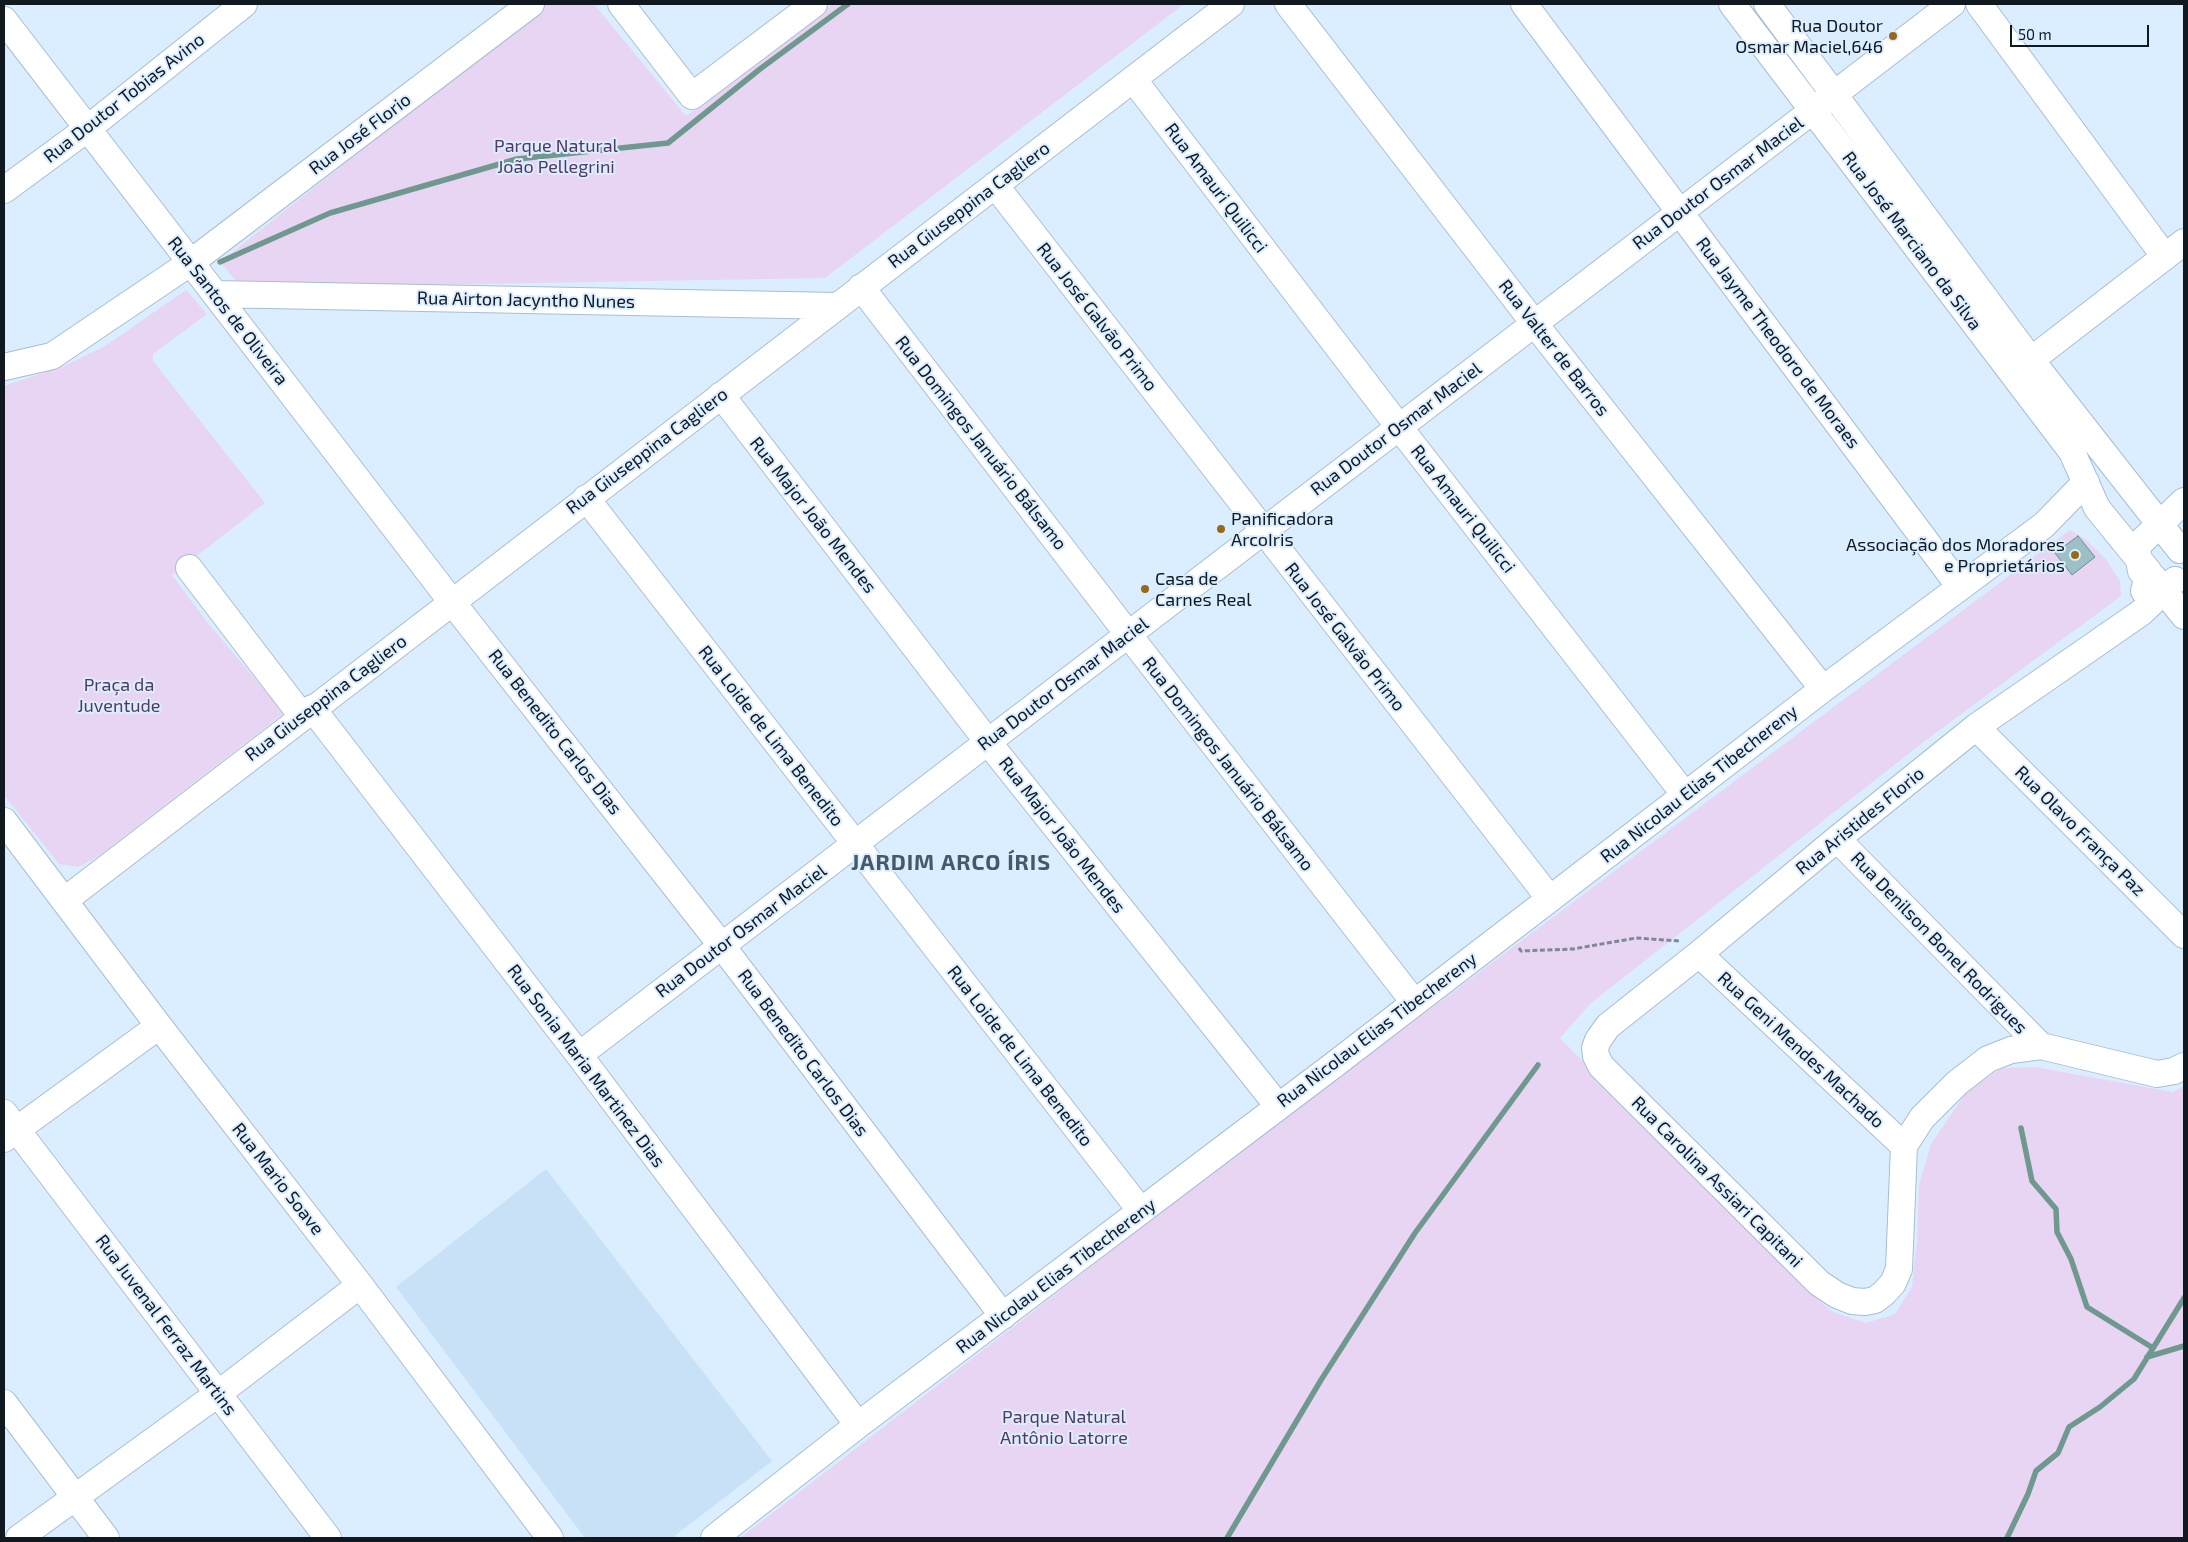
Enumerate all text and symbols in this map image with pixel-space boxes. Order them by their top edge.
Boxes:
place label: Rua Doutor Osmar Maciel,646 [1735,15,1883,58]
scale bar [2013,15,2152,47]
text: 50 m [2018,25,2052,43]
street label: Rua Doutor Tobias Avino [39,29,209,167]
marker: Rua Doutor Osmar Maciel,646 [1887,30,1899,42]
street label: Rua José Florio [305,89,415,179]
street label: Rua Doutor Osmar Maciel [1628,112,1808,254]
street label: Rua Amauri Quilicci [1160,119,1272,257]
park label: Parque Natural João Pellegrini [494,135,618,178]
street label: Rua Giuseppina Cagliero [884,137,1054,273]
street label: Rua José Marciano da Silva [1838,147,1986,335]
street label: Rua Santos de Oliveira [163,232,293,390]
street label: Rua Jayme Theodoro de Moraes [1692,233,1864,453]
street label: Rua José Galvão Primo [1032,238,1162,396]
street label: Rua Valter de Barros [1494,275,1614,421]
street label: Rua Airton Jacyntho Nunes [417,287,635,313]
street label: Rua Domingos Januário Bálsamo [891,332,1071,554]
street label: Rua Doutor Osmar Maciel [1306,358,1486,500]
street label: Rua Giuseppina Cagliero [562,383,732,519]
street label: Rua Major João Mendes [745,433,881,597]
street label: Rua Amauri Quilicci [1406,441,1520,577]
place label: Panificadora ArcoIris [1231,508,1334,550]
marker: Panificadora ArcoIris [1215,523,1227,535]
place label: Associação dos Moradores e Proprietários [1846,534,2065,576]
marker: Associação dos Moradores e Proprietários [2069,549,2081,561]
street label: Rua José Galvão Primo [1280,558,1410,716]
place label: Casa de Carnes Real [1155,568,1252,610]
marker: Casa de Carnes Real [1139,583,1151,595]
street label: Rua Doutor Osmar Maciel [973,613,1153,755]
street label: Rua Giuseppina Cagliero [241,630,411,766]
street label: Rua Loide de Lima Benedito [694,641,848,831]
street label: Rua Benedito Carlos Dias [484,645,626,819]
street label: Rua Domingos Januário Bálsamo [1138,653,1318,875]
park label: Praça da Juventude [77,674,161,716]
street label: Rua Nicolau Elias Tibechereny [1596,700,1802,868]
street label: Rua Major João Mendes [994,753,1130,917]
street label: Rua Olavo França Paz [2010,761,2150,901]
street label: Rua Aristides Florio [1791,763,1929,879]
street label: Rua Denilson Bonel Rodrigues [1846,848,2032,1038]
district label: JARDIM ARCO ÍRIS [849,850,1053,876]
street label: Rua Doutor Osmar Maciel [651,860,831,1002]
street label: Rua Nicolau Elias Tibechereny [1273,948,1481,1112]
street label: Rua Sonia Maria Martinez Dias [503,960,669,1172]
street label: Rua Loide de Lima Benedito [943,961,1097,1151]
street label: Rua Benedito Carlos Dias [733,965,873,1141]
street label: Rua Geni Mendes Machado [1713,967,1889,1133]
street label: Rua Carolina Assiari Capitani [1627,1092,1807,1272]
street label: Rua Mario Soave [228,1119,328,1239]
street label: Rua Nicolau Elias Tibechereny [952,1194,1160,1358]
street label: Rua Juvenal Ferraz Martins [91,1230,241,1420]
park label: Parque Natural Antônio Latorre [1000,1406,1128,1448]

